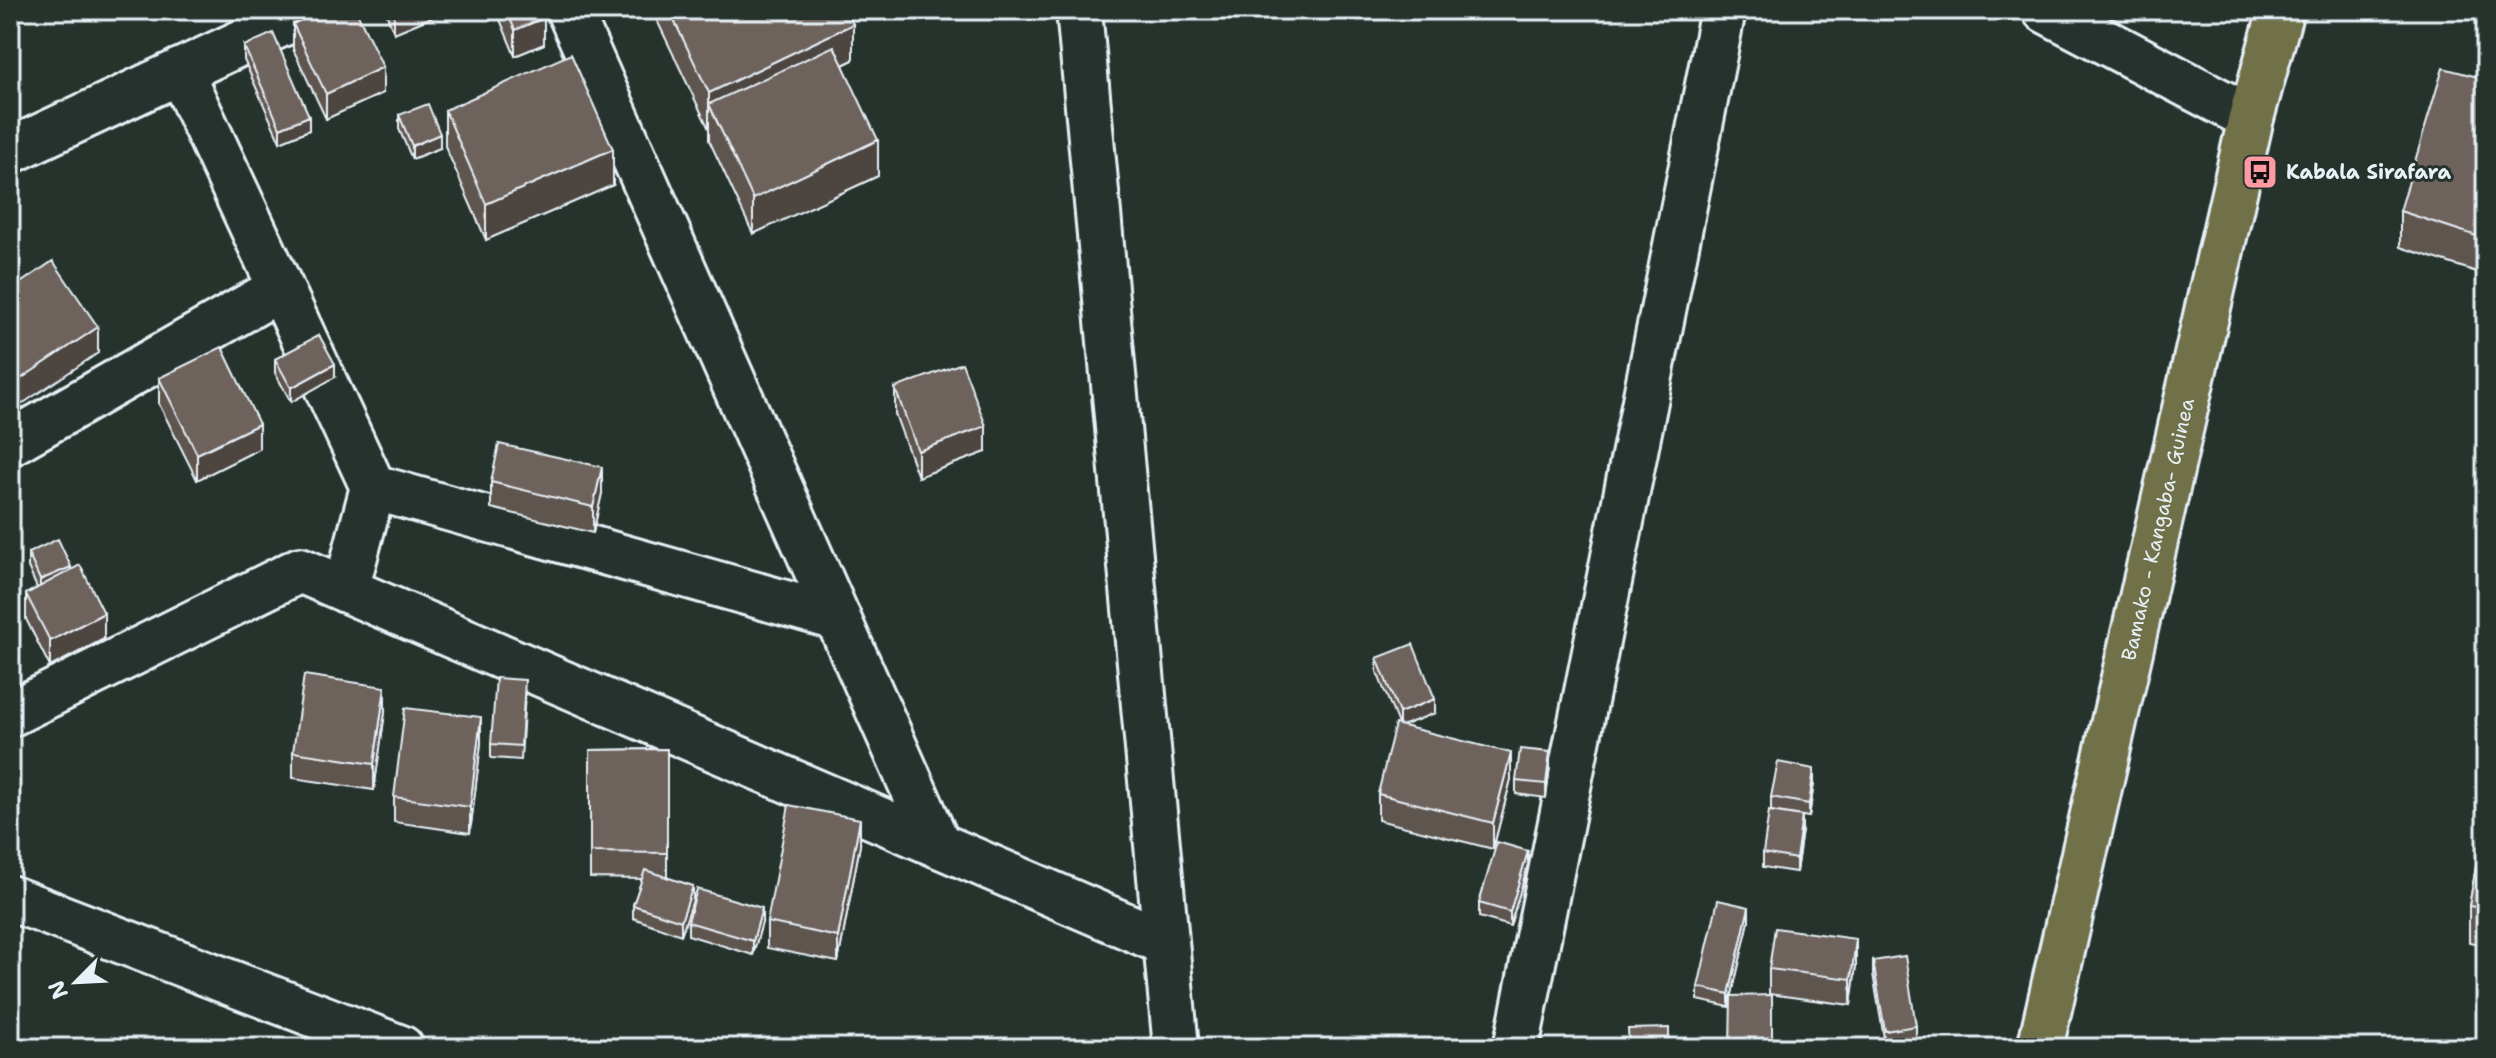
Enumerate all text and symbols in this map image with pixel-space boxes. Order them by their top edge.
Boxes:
bus stop icon: Kabala Sirafara [2241,153,2279,191]
place label: Kabala Sirafara [2286,159,2452,185]
street label: Bamako - Kangaba- Guinea [2115,395,2200,663]
north arrow [36,942,116,1022]
text: N [41,976,75,1004]

